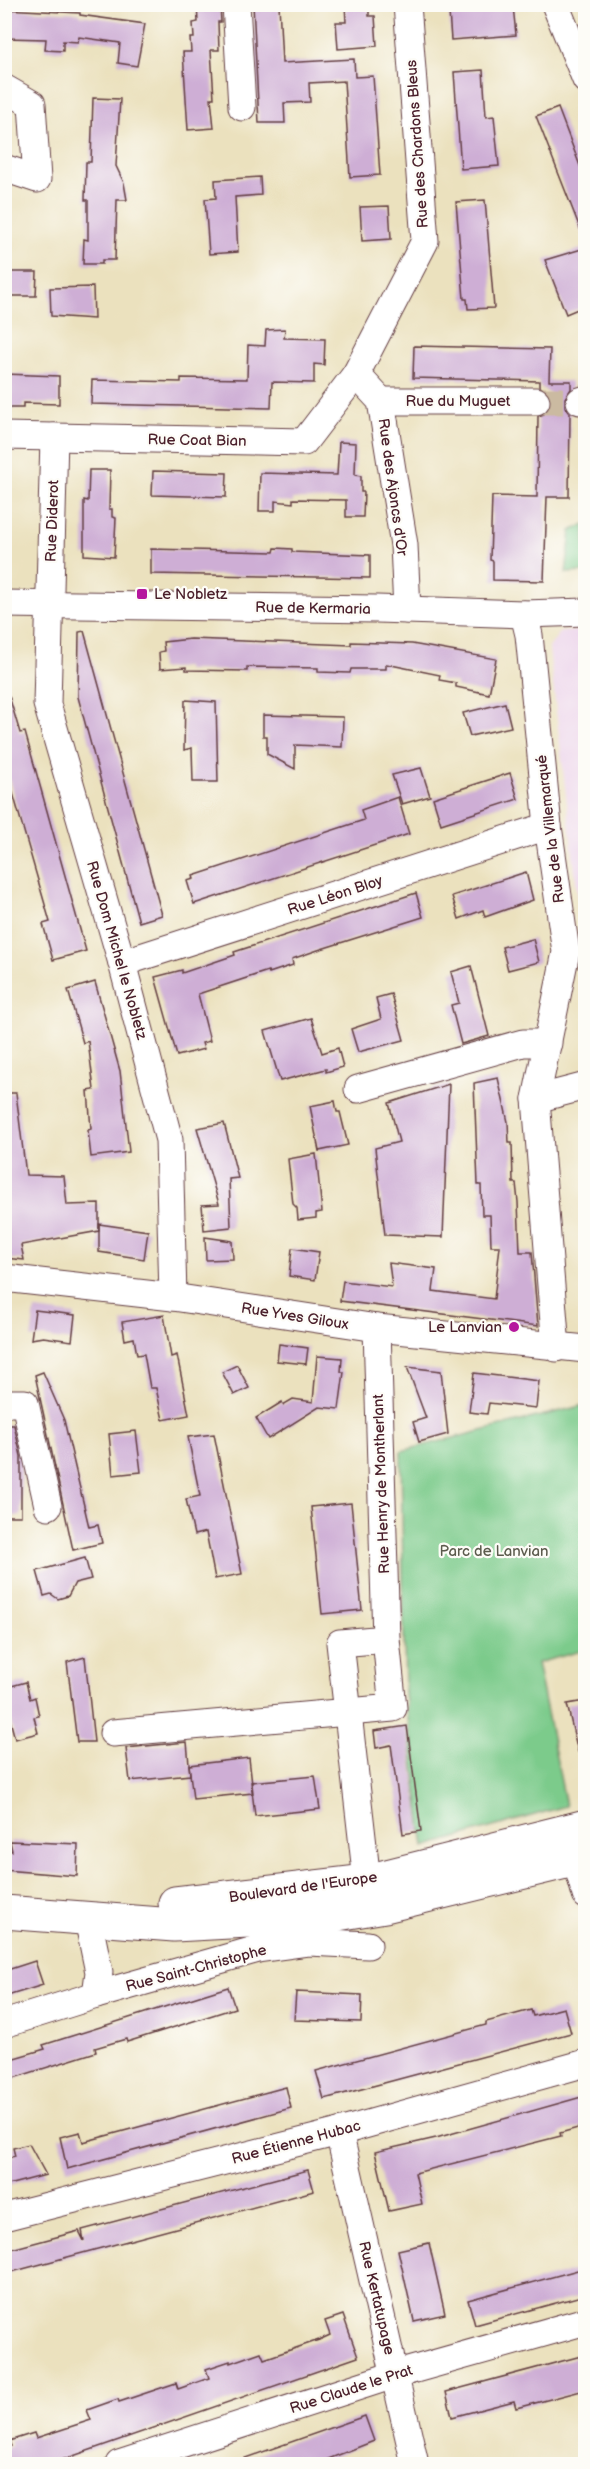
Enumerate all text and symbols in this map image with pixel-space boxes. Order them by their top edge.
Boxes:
street label: Rue des Chardons Bleus [402,59,433,229]
street label: Rue du Muguet [406,392,511,411]
street label: Rue des Ajoncs d'Or [373,417,412,558]
street label: Rue Coat Bian [147,430,247,451]
street label: Rue Diderot [42,479,63,562]
place label: Le Nobletz [154,585,228,604]
marker: Le Nobletz [135,587,149,601]
street label: Rue de Kermaria [255,598,371,619]
street label: Rue de la Villemarqué [532,754,569,904]
street label: Rue Dom Michel le Nobletz [82,859,151,1042]
street label: Rue Léon Bloy [285,871,385,920]
street label: Rue Yves Giloux [240,1299,350,1334]
place label: Le Lanvian [428,1318,502,1337]
marker: Le Lanvian [507,1320,521,1334]
street label: Rue Henry de Montherlant [369,1393,394,1574]
park label: Parc de Lanvian [440,1542,548,1561]
street label: Boulevard de l'Europe [228,1868,379,1907]
street label: Rue Saint-Christophe [124,1940,269,1996]
street label: Rue Étienne Hubac [230,2116,363,2169]
street label: Rue Kertatupage [354,2239,399,2357]
street label: Rue Claude le Prat [287,2361,415,2418]

